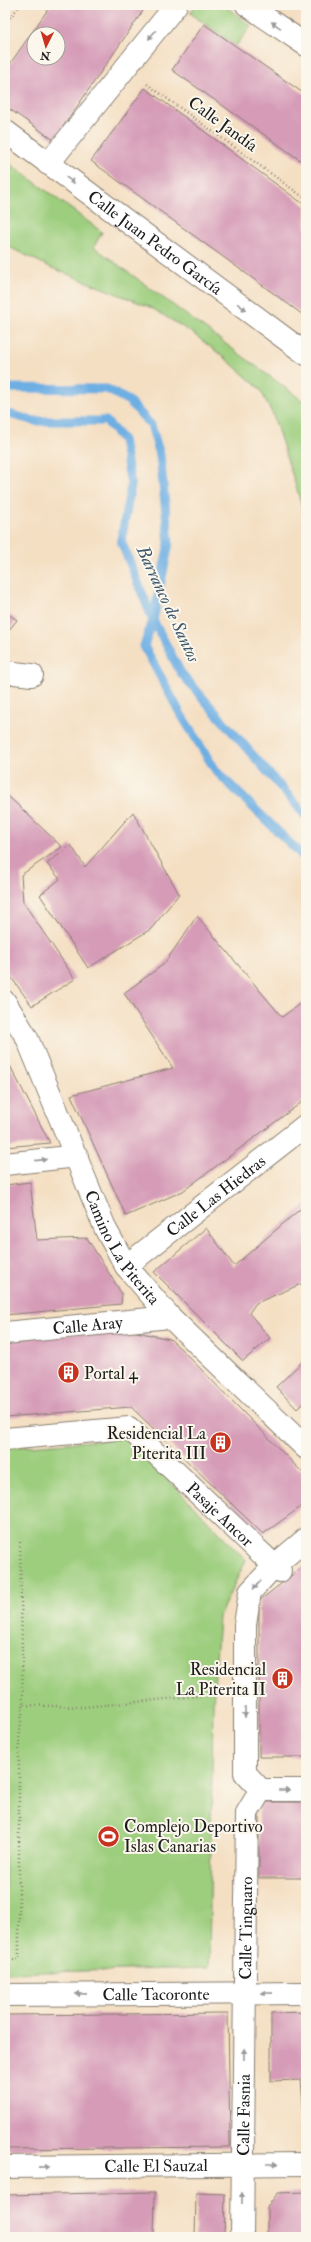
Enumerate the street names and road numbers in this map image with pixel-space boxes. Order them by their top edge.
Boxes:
street label: Calle Jandía [184,92,263,158]
street label: Calle Juan Pedro García [84,186,228,300]
street label: Calle Las Hiedras [162,1150,270,1241]
street label: Camino La Piterita [80,1187,166,1309]
street label: Calle Aray [52,1311,124,1339]
street label: Pasaje Ancor [182,1477,259,1552]
street label: Calle Tinguaro [235,1876,257,1980]
street label: Calle Tacoronte [102,1983,210,2005]
street label: Calle Fasnia [232,2073,254,2156]
street label: Calle El Sauzal [104,2154,209,2177]

